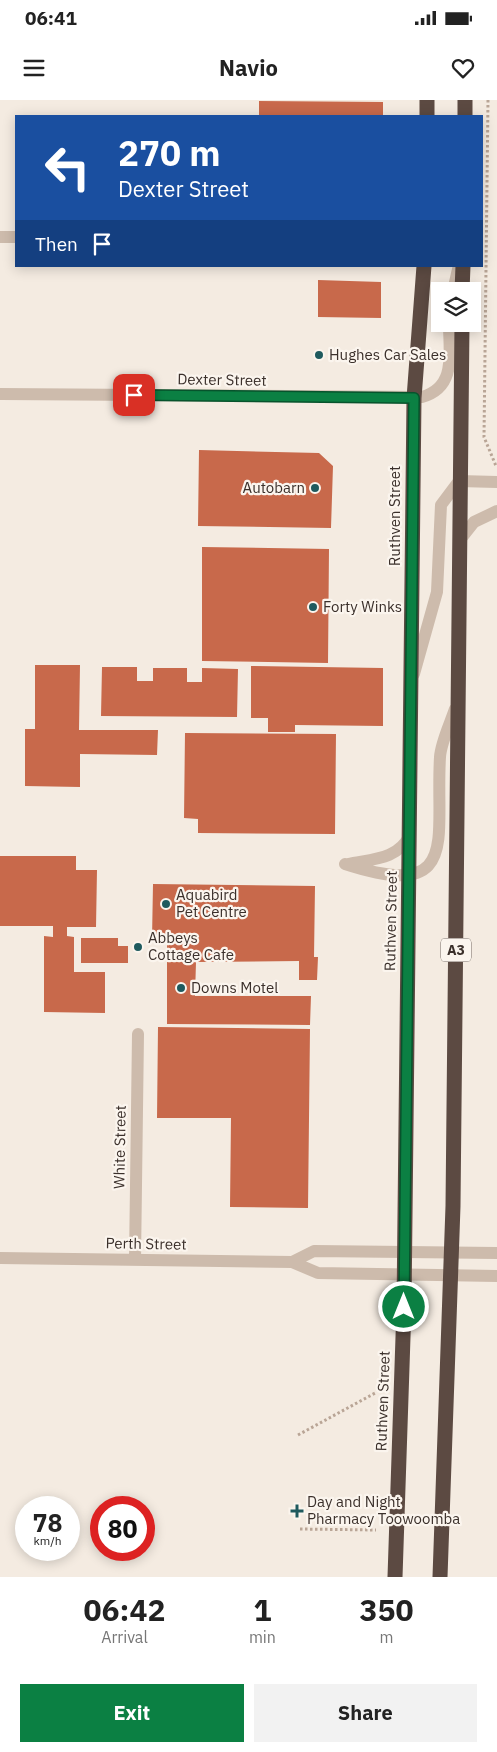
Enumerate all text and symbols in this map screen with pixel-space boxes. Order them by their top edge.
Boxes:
text: 06:41 [25,6,77,30]
text: Navio [219,53,278,82]
icon: menu [20,54,48,82]
icon: heart [449,54,477,82]
text: 270 m [118,130,221,176]
icon: left [35,135,100,200]
text: Dexter Street [118,174,249,203]
icon: arrive [88,230,116,258]
text: Then [35,232,78,256]
map controls [431,282,481,332]
button: layers [431,282,481,332]
place label: Hughes Car Sales [329,345,446,364]
marker: Hughes Car Sales [313,349,325,361]
street label: Dexter Street [177,369,267,390]
pin [113,374,155,416]
icon: arrive [120,381,148,409]
street label: Ruthven Street [385,466,404,566]
place label: Autobarn [243,478,305,497]
marker: Autobarn [309,482,321,494]
place label: Forty Winks [323,597,402,616]
marker: Forty Winks [307,601,319,613]
street label: Ruthven Street [380,871,401,971]
place label: Aquabird Pet Centre [176,885,247,921]
marker: Aquabird Pet Centre [160,898,172,910]
place label: Abbeys Cottage Cafe [148,928,234,964]
road number: A3 [441,938,471,962]
marker: Abbeys Cottage Cafe [132,941,144,953]
place label: Downs Motel [191,978,278,997]
marker: Downs Motel [175,982,187,994]
street label: White Street [109,1105,130,1189]
street label: Perth Street [105,1233,187,1254]
position arrow [377,1280,429,1332]
street label: Ruthven Street [371,1350,394,1452]
place label: Day and Night Pharmacy Toowoomba [307,1492,460,1528]
speed limit sign: 80 [90,1496,155,1561]
marker: Day and Night Pharmacy Toowoomba [291,1505,303,1517]
text: 78 [32,1506,63,1539]
text: km/h [33,1533,62,1548]
text: 06:42 [84,1590,165,1629]
text: 1 [253,1590,271,1629]
text: 350 [359,1590,413,1629]
text: Arrival [101,1627,148,1647]
text: min [249,1627,276,1647]
text: m [379,1627,393,1647]
button: Exit [20,1684,244,1742]
button: Share [254,1684,477,1742]

